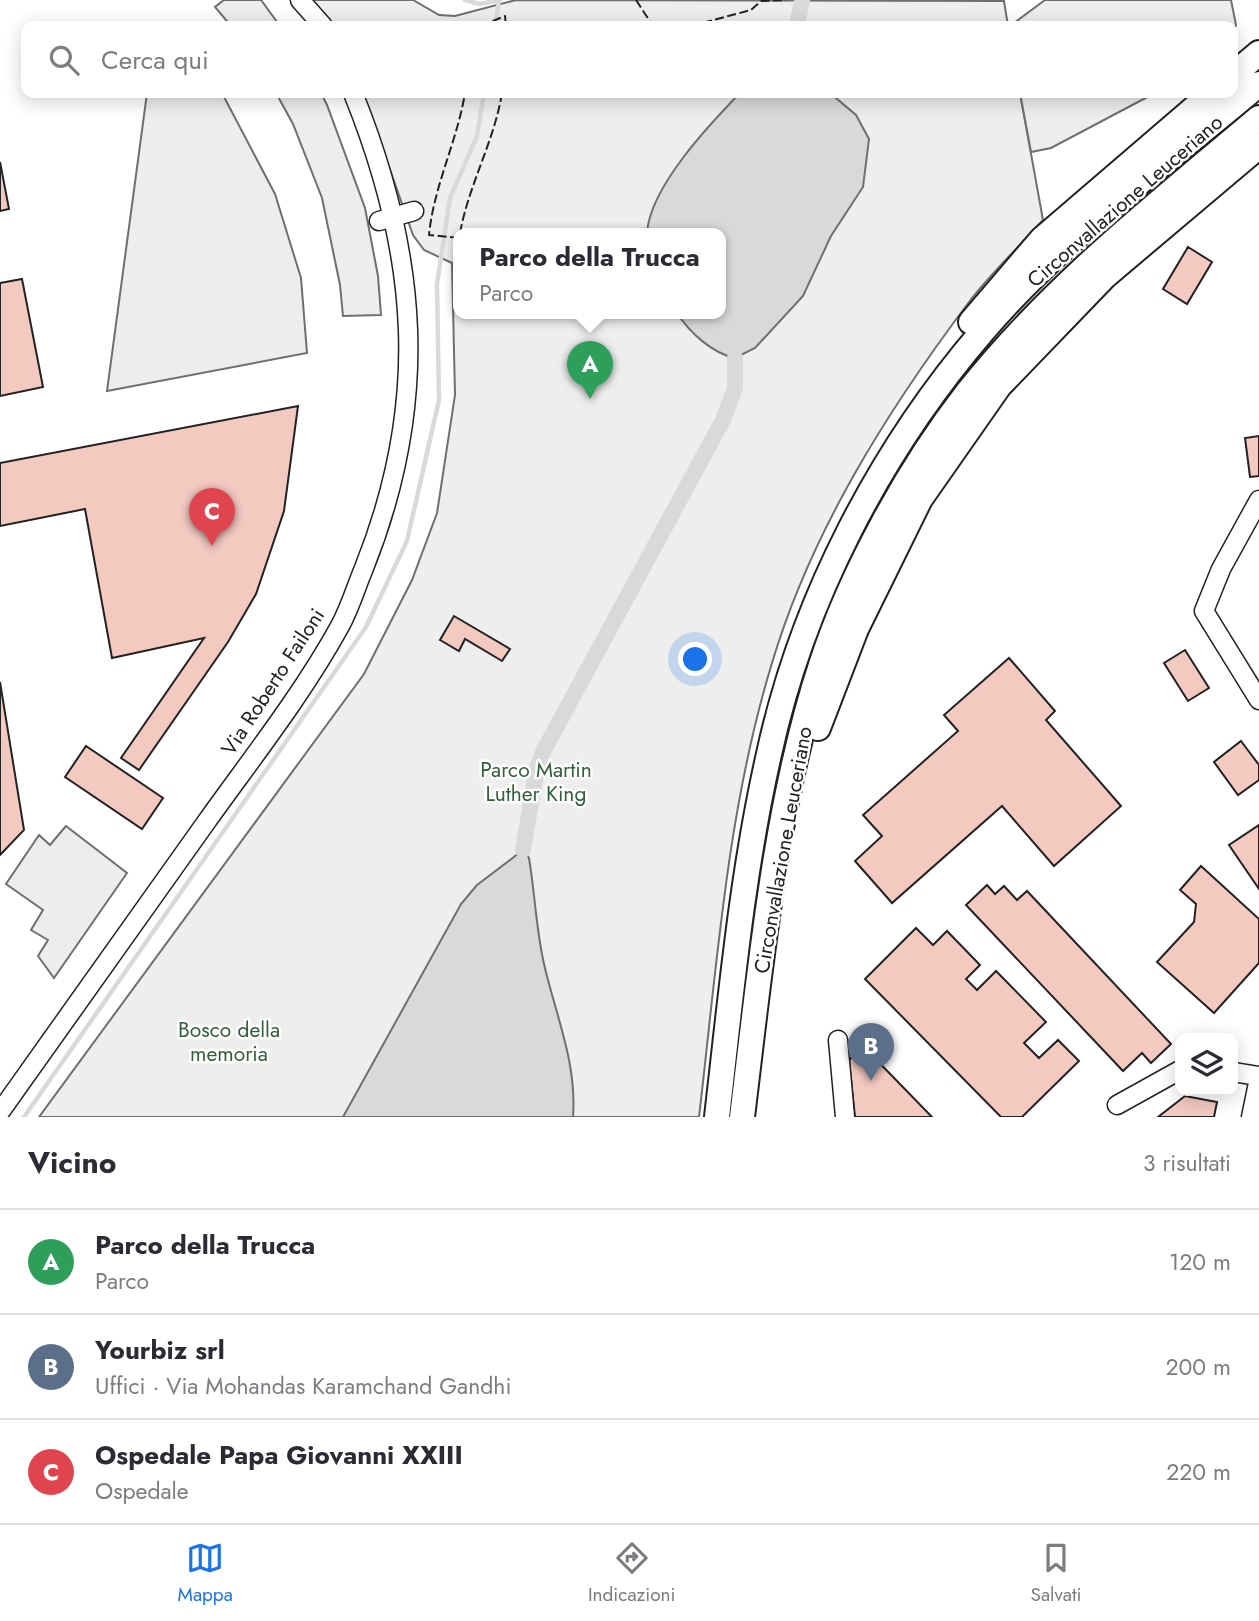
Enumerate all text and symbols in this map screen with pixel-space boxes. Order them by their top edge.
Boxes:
search box [21,21,1238,98]
icon: search [45,41,83,79]
text: Cerca qui [101,41,209,79]
street label: Circonvallazione Leuceriano [1021,108,1229,294]
popup [453,228,726,319]
text: Parco della Trucca [479,238,700,276]
text: Parco [479,276,533,310]
pin: A [567,341,613,399]
pin: C [189,488,235,546]
street label: Via Roberto Failoni [214,603,332,761]
your location [678,642,712,676]
street label: Circonvallazione Leuceriano [746,724,820,976]
park label: Parco Martin Luther King [480,755,592,809]
park label: Bosco della memoria [178,1015,280,1069]
pin: B [848,1023,894,1081]
map controls [1175,1033,1238,1096]
button: layers [1175,1033,1238,1096]
text: Vicino [28,1141,116,1184]
text: 3 risultati [1143,1146,1231,1180]
text: Parco della Trucca [95,1226,315,1264]
text: A [43,1245,59,1279]
text: 120 m [1169,1245,1231,1279]
text: Parco [95,1264,149,1298]
text: Yourbiz srl [95,1331,225,1369]
text: B [43,1350,59,1384]
text: 200 m [1165,1350,1231,1384]
text: Uffici · Via Mohandas Karamchand Gandhi [95,1369,511,1403]
text: Ospedale Papa Giovanni XXIII [95,1436,463,1474]
text: C [43,1455,59,1489]
text: 220 m [1166,1455,1231,1489]
text: Ospedale [95,1474,189,1508]
tab: Mappa [178,1539,233,1608]
tab: Indicazioni [588,1539,676,1608]
tab: Salvati [1031,1539,1081,1608]

